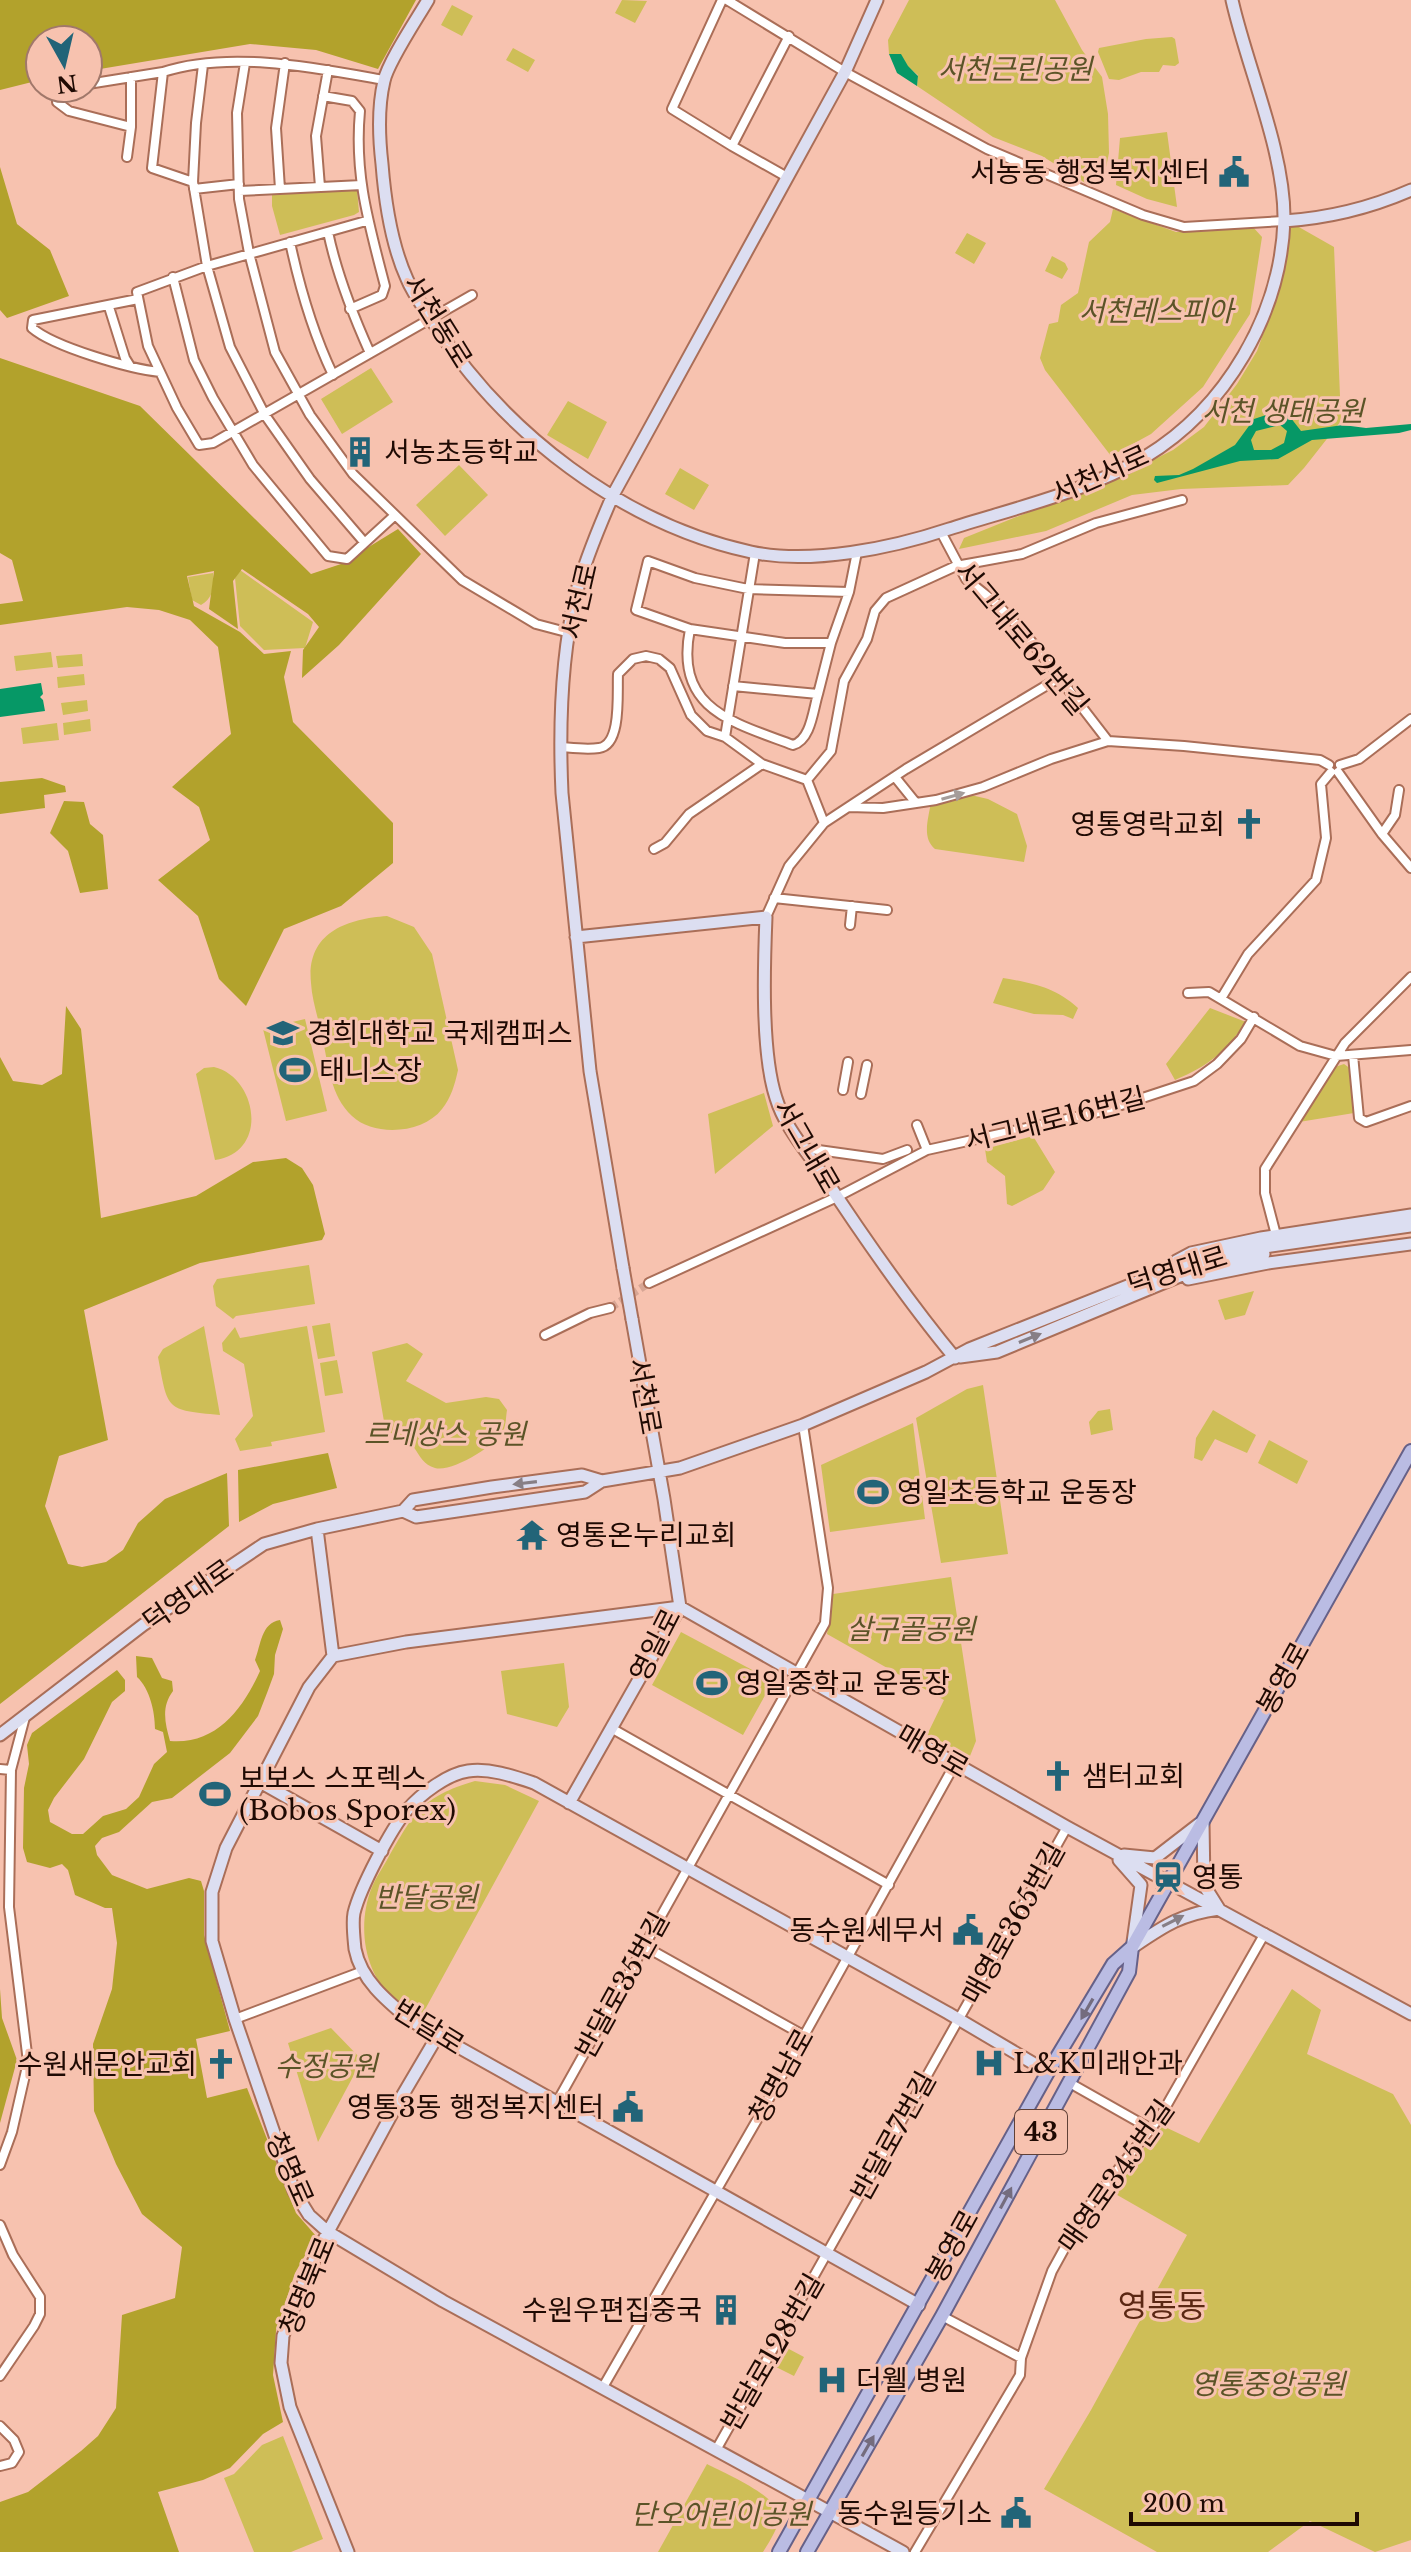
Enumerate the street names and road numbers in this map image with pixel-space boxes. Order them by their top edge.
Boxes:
street label: 서천동로 [395,268,480,374]
street label: 서천서로 [1046,438,1154,511]
street label: 서그내로62번길 [947,554,1096,722]
street label: 서천로 [554,560,605,643]
street label: 서그내로16번길 [961,1080,1149,1159]
street label: 서그내로 [766,1093,847,1200]
street label: 덕영대로 [1123,1239,1232,1302]
street label: 서천로 [621,1355,668,1437]
street label: 덕영대로 [136,1552,241,1639]
street label: 영일로 [622,1603,689,1688]
street label: 봉영로 [1249,1636,1317,1721]
street label: 매영로 [891,1717,975,1786]
street label: 매영로365번길 [955,1836,1072,2010]
street label: 반달로35번길 [568,1906,677,2065]
street label: 반달로 [387,1992,471,2063]
street label: 청명남로 [741,2023,822,2130]
street label: 반달로7번길 [844,2065,943,2207]
street label: 매영로345번길 [1051,2093,1182,2259]
road number: 43 [1015,2110,1067,2154]
street label: 청명로 [258,2127,321,2212]
street label: 봉영로 [918,2204,986,2289]
street label: 청명북로 [272,2232,343,2341]
street label: 반달로128번길 [713,2267,831,2437]

